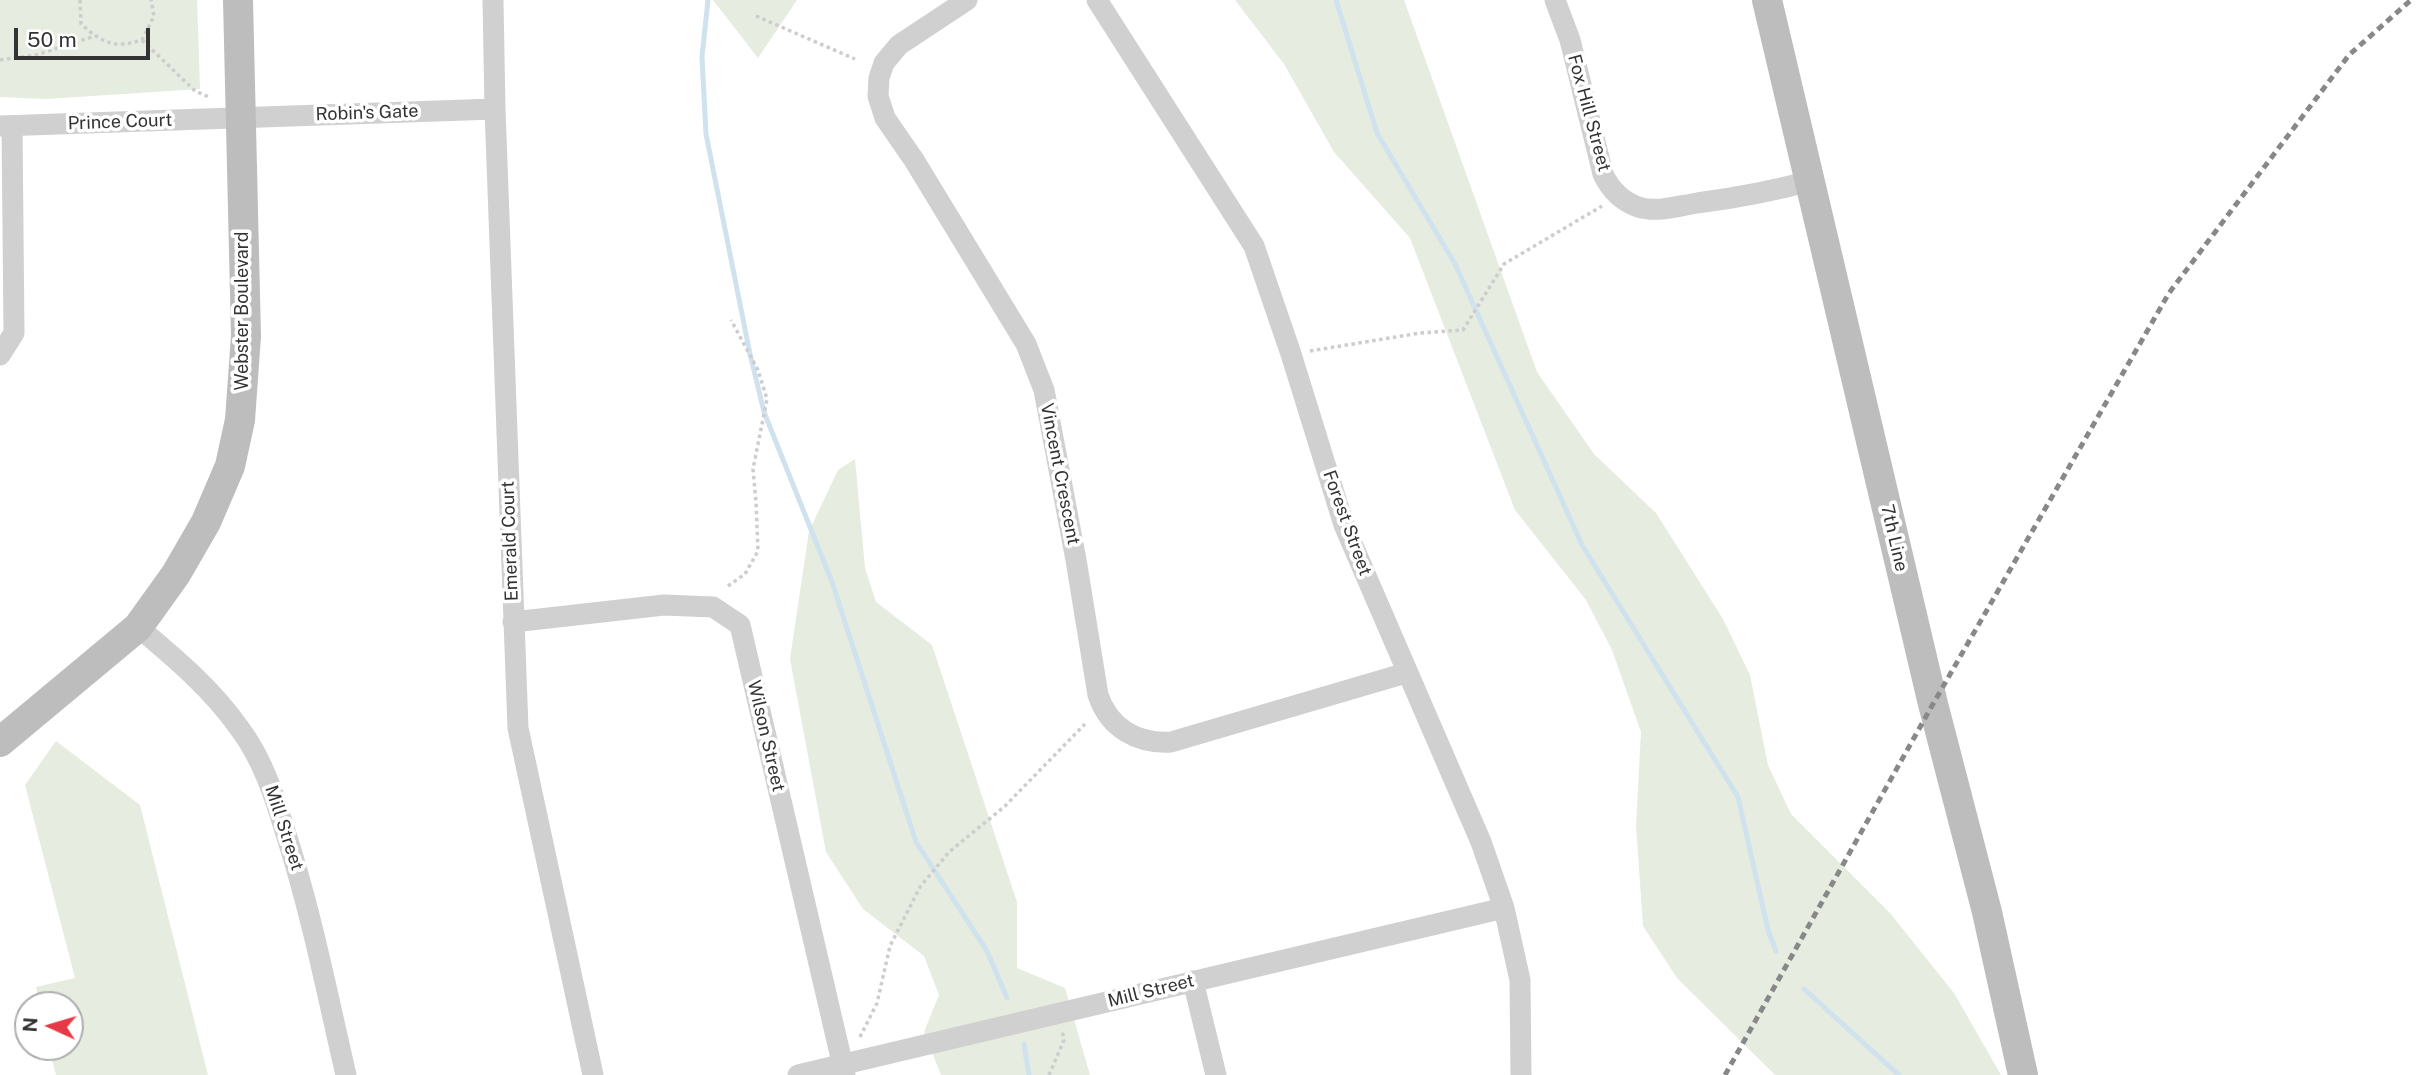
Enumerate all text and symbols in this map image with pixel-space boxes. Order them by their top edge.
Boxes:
scale bar [18,14,154,58]
text: 50 m [27,27,77,52]
street label: Fox Hill Street [1563,52,1615,174]
street label: Robin's Gate [315,100,419,126]
street label: Prince Court [67,109,173,135]
street label: Webster Boulevard [231,232,253,390]
street label: Vincent Crescent [1036,401,1084,547]
street label: Forest Street [1318,467,1376,579]
street label: Emerald Court [497,480,523,602]
street label: 7th Line [1876,502,1912,574]
street label: Wilson Street [743,678,789,794]
street label: Mill Street [260,783,308,873]
street label: Mill Street [1106,970,1196,1012]
north arrow [14,991,84,1061]
text: N [19,1017,42,1033]

